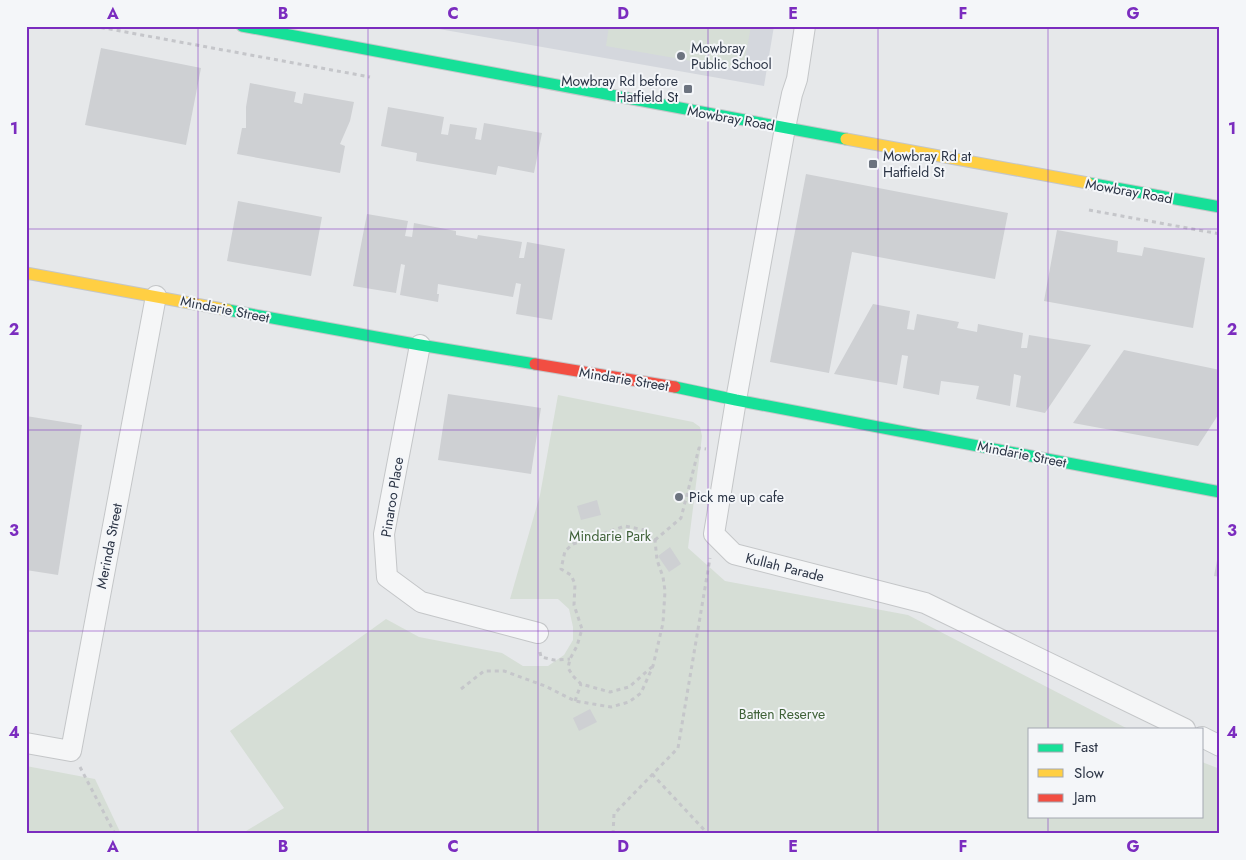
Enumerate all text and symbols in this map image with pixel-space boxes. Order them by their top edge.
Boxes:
text: A [106,2,119,25]
text: B [278,2,288,25]
text: C [447,2,459,25]
text: D [617,2,629,25]
text: E [788,2,798,25]
text: F [959,2,967,25]
text: G [1126,2,1140,25]
place label: Mowbray Public School [691,38,772,74]
marker: Mowbray Public School [675,50,687,62]
place label: Mowbray Rd before Hatfield St [561,71,679,107]
marker: Mowbray Rd before Hatfield St [682,83,694,95]
street label: Mowbray Road [686,100,776,136]
text: 1 [10,117,18,140]
text: 1 [1228,117,1236,140]
place label: Mowbray Rd at Hatfield St [883,146,972,182]
marker: Mowbray Rd at Hatfield St [867,158,879,170]
street label: Mowbray Road [1084,173,1174,209]
street label: Mindarie Street [179,291,272,328]
text: 2 [9,318,19,341]
text: 2 [1227,318,1237,341]
street label: Mindarie Street [578,362,671,396]
street label: Mindarie Street [976,436,1069,473]
street label: Pinaroo Place [376,455,408,539]
place label: Pick me up cafe [689,487,784,507]
marker: Pick me up cafe [673,491,685,503]
street label: Merinda Street [91,501,127,590]
text: 3 [9,519,19,542]
text: 3 [1227,519,1237,542]
park label: Mindarie Park [569,526,652,546]
street label: Kullah Parade [744,548,826,586]
park label: Batten Reserve [739,704,825,724]
text: 4 [8,721,20,744]
text: 4 [1226,721,1238,744]
legend [1028,728,1204,818]
text: Fast [1074,736,1098,758]
text: Slow [1074,762,1105,784]
text: Jam [1072,786,1097,808]
text: A [106,835,119,858]
text: B [278,835,288,858]
text: C [447,835,459,858]
text: D [617,835,629,858]
text: E [788,835,798,858]
text: F [959,835,967,858]
text: G [1126,835,1140,858]

